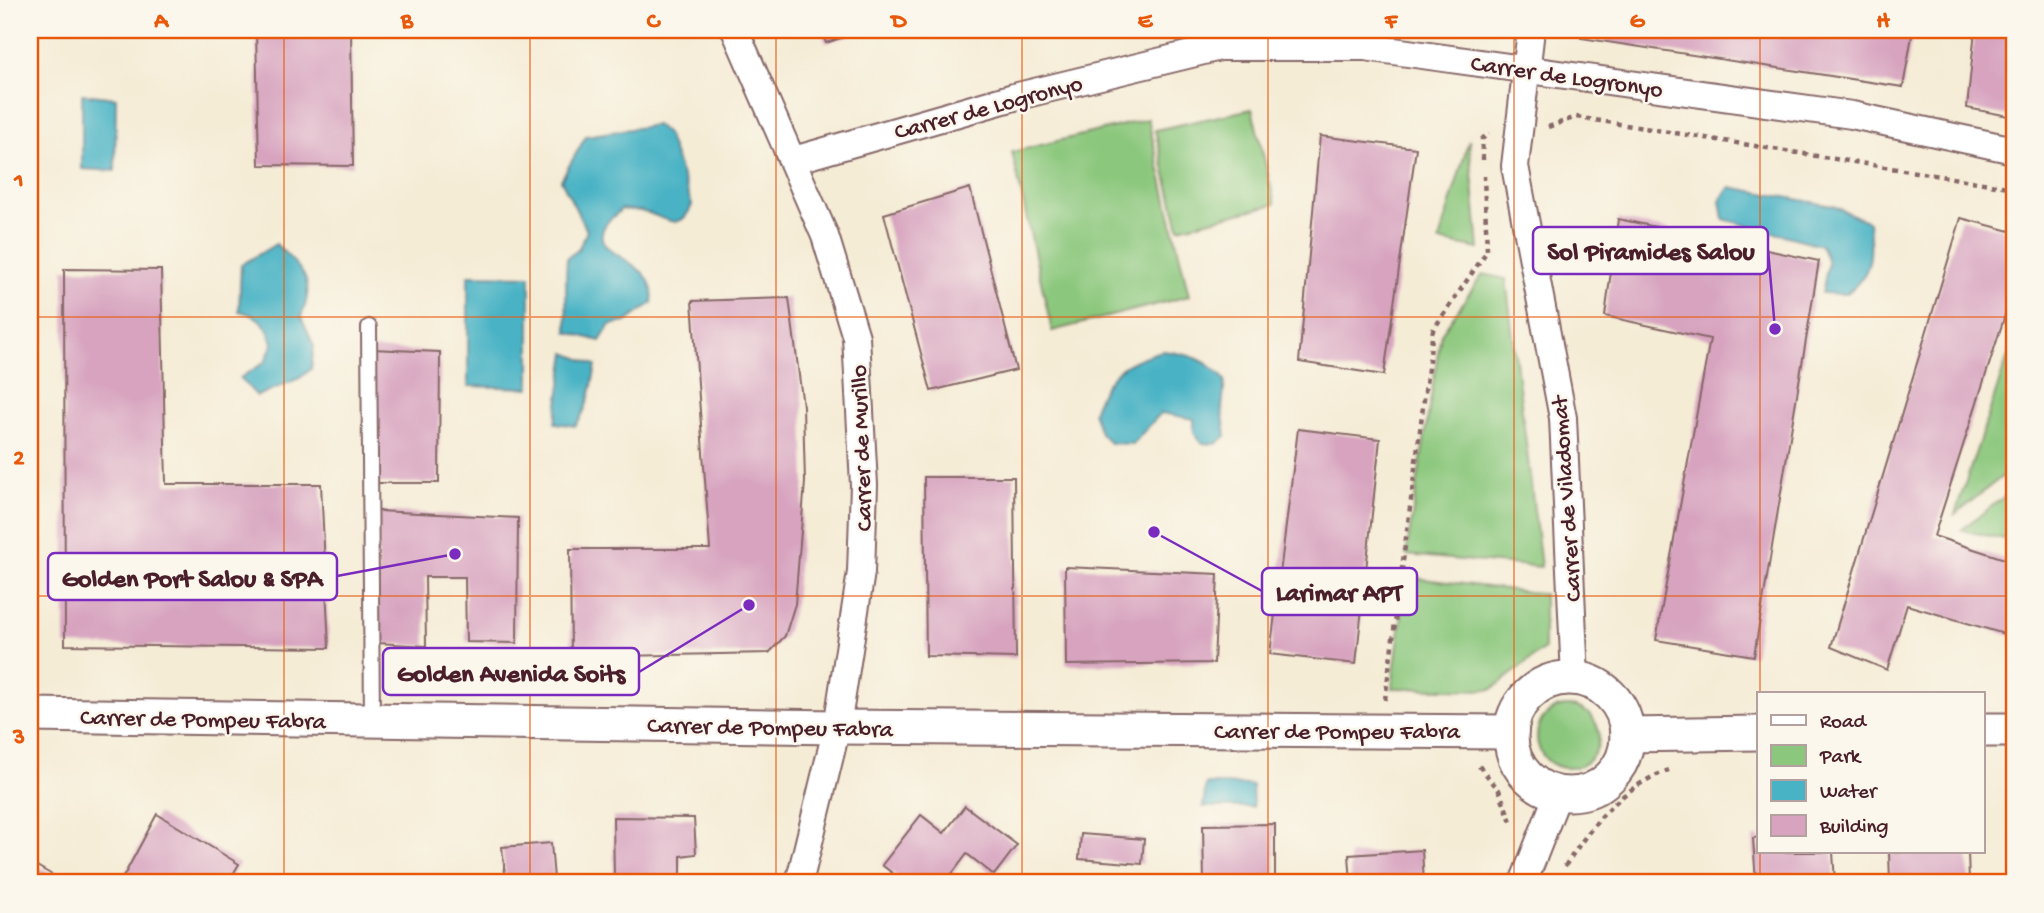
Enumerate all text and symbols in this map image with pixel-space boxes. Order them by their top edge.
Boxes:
text: A [153,9,169,36]
text: B [400,9,414,36]
text: C [647,9,662,36]
text: D [890,9,908,36]
text: E [1138,9,1154,36]
text: F [1384,9,1399,36]
text: G [1630,9,1646,36]
text: H [1876,9,1890,36]
street label: Carrer de Logronyo [1469,51,1664,106]
street label: Carrer de Logronyo [892,70,1086,148]
text: 1 [13,168,24,195]
callout: Sol Piramides Salou [1533,227,1768,274]
text: Sol Piramides Salou [1547,239,1756,270]
street label: Carrer de Murillo [846,364,881,532]
street label: Carrer de Viladomat [1547,393,1590,602]
text: 2 [13,446,25,473]
callout: Golden Port Salou & SPA [48,553,337,600]
text: Golden Port Salou & SPA [62,566,324,597]
callout: Larimar APT [1262,568,1417,615]
text: Larimar APT [1276,580,1404,611]
callout: Golden Avenida Soits [383,648,639,695]
text: Golden Avenida Soits [397,661,627,692]
legend [1757,692,1984,853]
street label: Carrer de Pompeu Fabra [80,705,327,738]
text: Road [1820,711,1868,736]
street label: Carrer de Pompeu Fabra [647,713,894,746]
street label: Carrer de Pompeu Fabra [1214,719,1461,748]
text: 3 [12,725,25,752]
text: Park [1819,746,1863,771]
text: Water [1820,781,1878,806]
text: Building [1819,816,1889,841]

